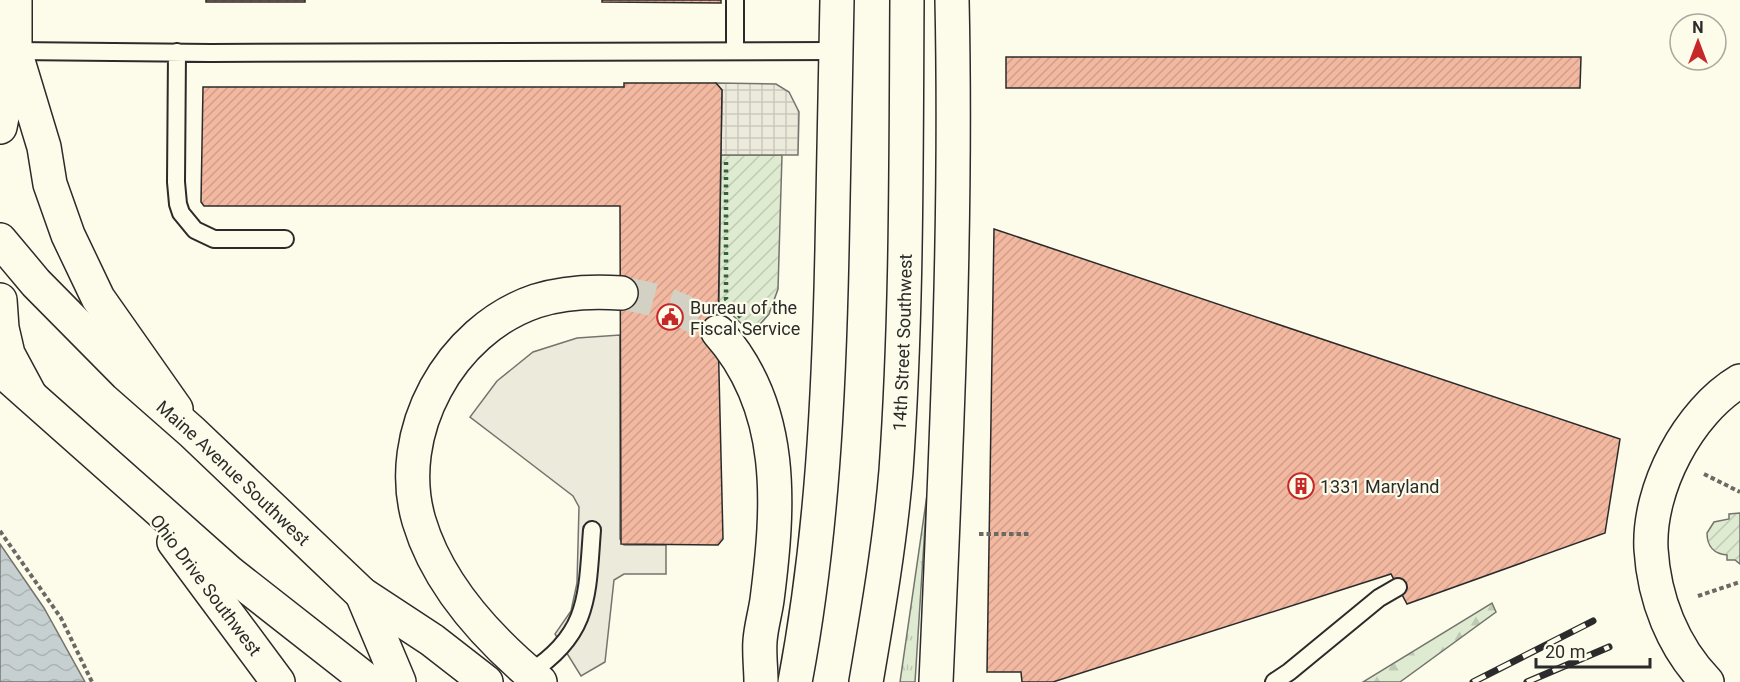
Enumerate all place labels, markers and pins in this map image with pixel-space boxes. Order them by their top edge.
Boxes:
place label: Bureau of the Fiscal Service [690,297,800,339]
public building icon: Bureau of the Fiscal Service [655,302,685,332]
building icon: 1331 Maryland [1286,471,1316,501]
place label: 1331 Maryland [1320,476,1439,497]

